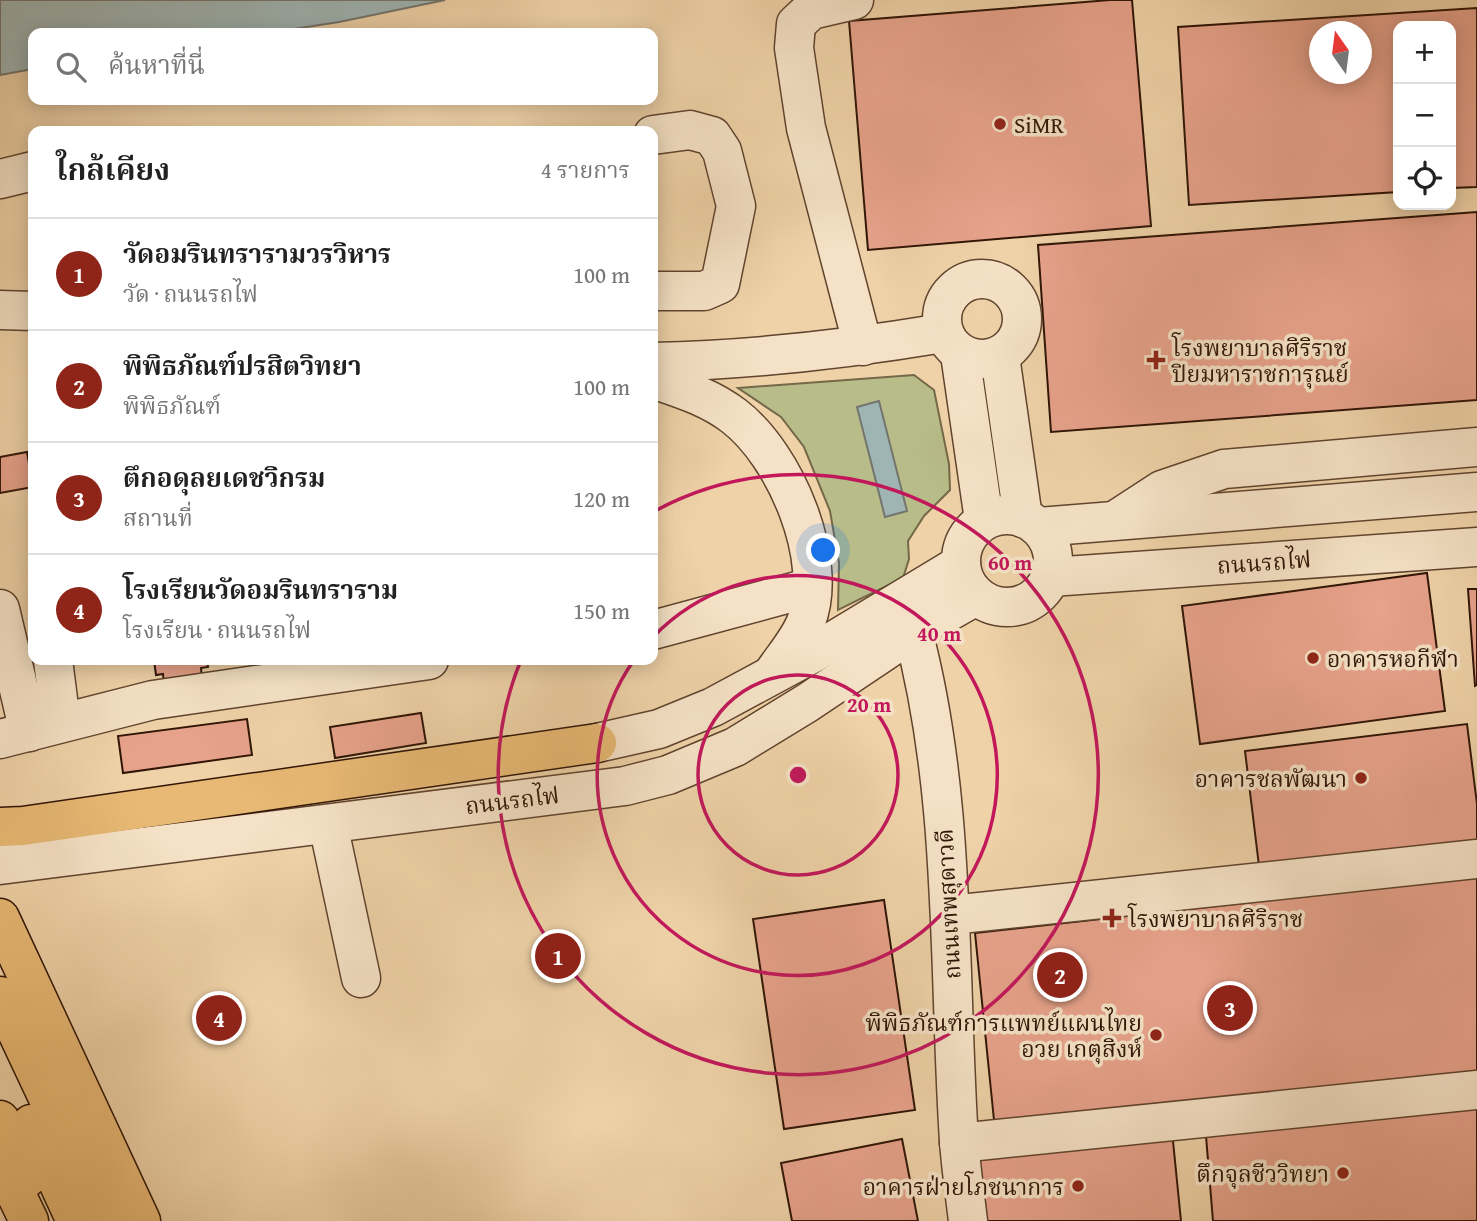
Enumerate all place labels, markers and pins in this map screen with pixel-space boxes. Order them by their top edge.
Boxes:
place label: SiMR [1014,108,1065,141]
marker: SiMR [992,116,1008,132]
place label: โรงพยาบาลศิริราช ปิยมหาราชการุณย์ [1171,331,1349,390]
marker: โรงพยาบาลศิริราช ปิยมหาราชการุณย์ [1146,350,1166,370]
place label: อาคารหอกีฬา [1327,642,1459,675]
marker: อาคารหอกีฬา [1305,650,1321,666]
place label: อาคารชลพัฒนา [1195,762,1347,795]
centre of rings [786,763,810,787]
marker: อาคารชลพัฒนา [1353,770,1369,786]
place label: โรงพยาบาลศิริราช [1127,902,1303,935]
marker: โรงพยาบาลศิริราช [1102,908,1122,928]
pin: 1 [535,930,581,982]
pin: 2 [1037,949,1083,1001]
pin: 3 [1207,982,1253,1034]
pin: 4 [196,992,242,1044]
place label: พิพิธภัณฑ์การแพทย์แผนไทย อวย เกตุสิงห์ [865,1006,1142,1065]
marker: พิพิธภัณฑ์การแพทย์แผนไทย อวย เกตุสิงห์ [1148,1027,1164,1043]
place label: ตึกจุลชีววิทยา [1196,1157,1329,1190]
marker: ตึกจุลชีววิทยา [1335,1165,1351,1181]
place label: อาคารฝ่ายโภชนาการ [863,1170,1064,1203]
marker: อาคารฝ่ายโภชนาการ [1070,1178,1086,1194]

